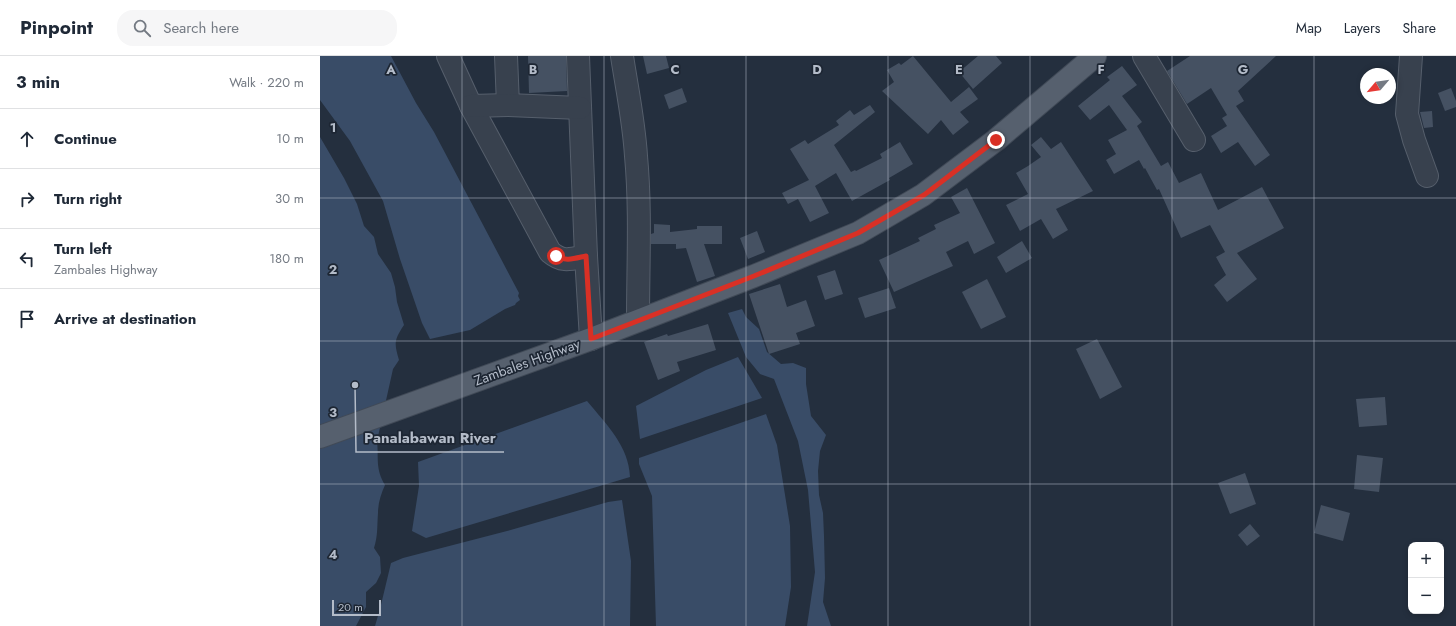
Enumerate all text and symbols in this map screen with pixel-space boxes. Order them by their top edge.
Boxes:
search box [117,10,397,46]
text: Pinpoint [20,14,93,41]
icon: search [131,17,153,39]
text: Search here [163,17,239,39]
text: Map [1296,18,1322,38]
text: Layers [1344,18,1380,38]
text: Share [1402,18,1436,38]
text: A [385,60,396,79]
text: B [529,60,538,79]
text: C [670,60,680,79]
text: D [812,60,822,79]
text: E [955,60,963,79]
text: F [1097,60,1105,79]
text: G [1238,60,1249,79]
north arrow [1360,68,1396,104]
text: 3 min [16,70,60,94]
text: Walk · 220 m [229,73,304,92]
text: 1 [330,118,336,137]
icon: ahead [16,128,38,150]
text: Continue [54,128,117,150]
text: 10 m [276,129,304,148]
route end [987,131,1005,149]
icon: right [16,188,38,210]
text: Turn right [54,188,122,210]
text: 30 m [275,189,304,208]
text: Turn left [54,238,112,260]
route start [547,247,565,265]
icon: left [16,248,38,270]
text: 180 m [269,249,304,268]
text: Zambales Highway [54,260,158,279]
text: 2 [329,260,337,279]
icon: arrive [16,308,38,330]
text: Arrive at destination [54,308,196,330]
street label: Zambales Highway [471,333,584,390]
text: 3 [329,403,337,422]
callout: Panalabawan River [356,425,504,452]
text: Panalabawan River [364,427,497,449]
map controls [1408,542,1444,614]
button: + [1408,542,1444,578]
text: 4 [328,545,338,564]
button: − [1408,578,1444,614]
scale bar [332,598,381,617]
text: 20 m [338,599,363,615]

